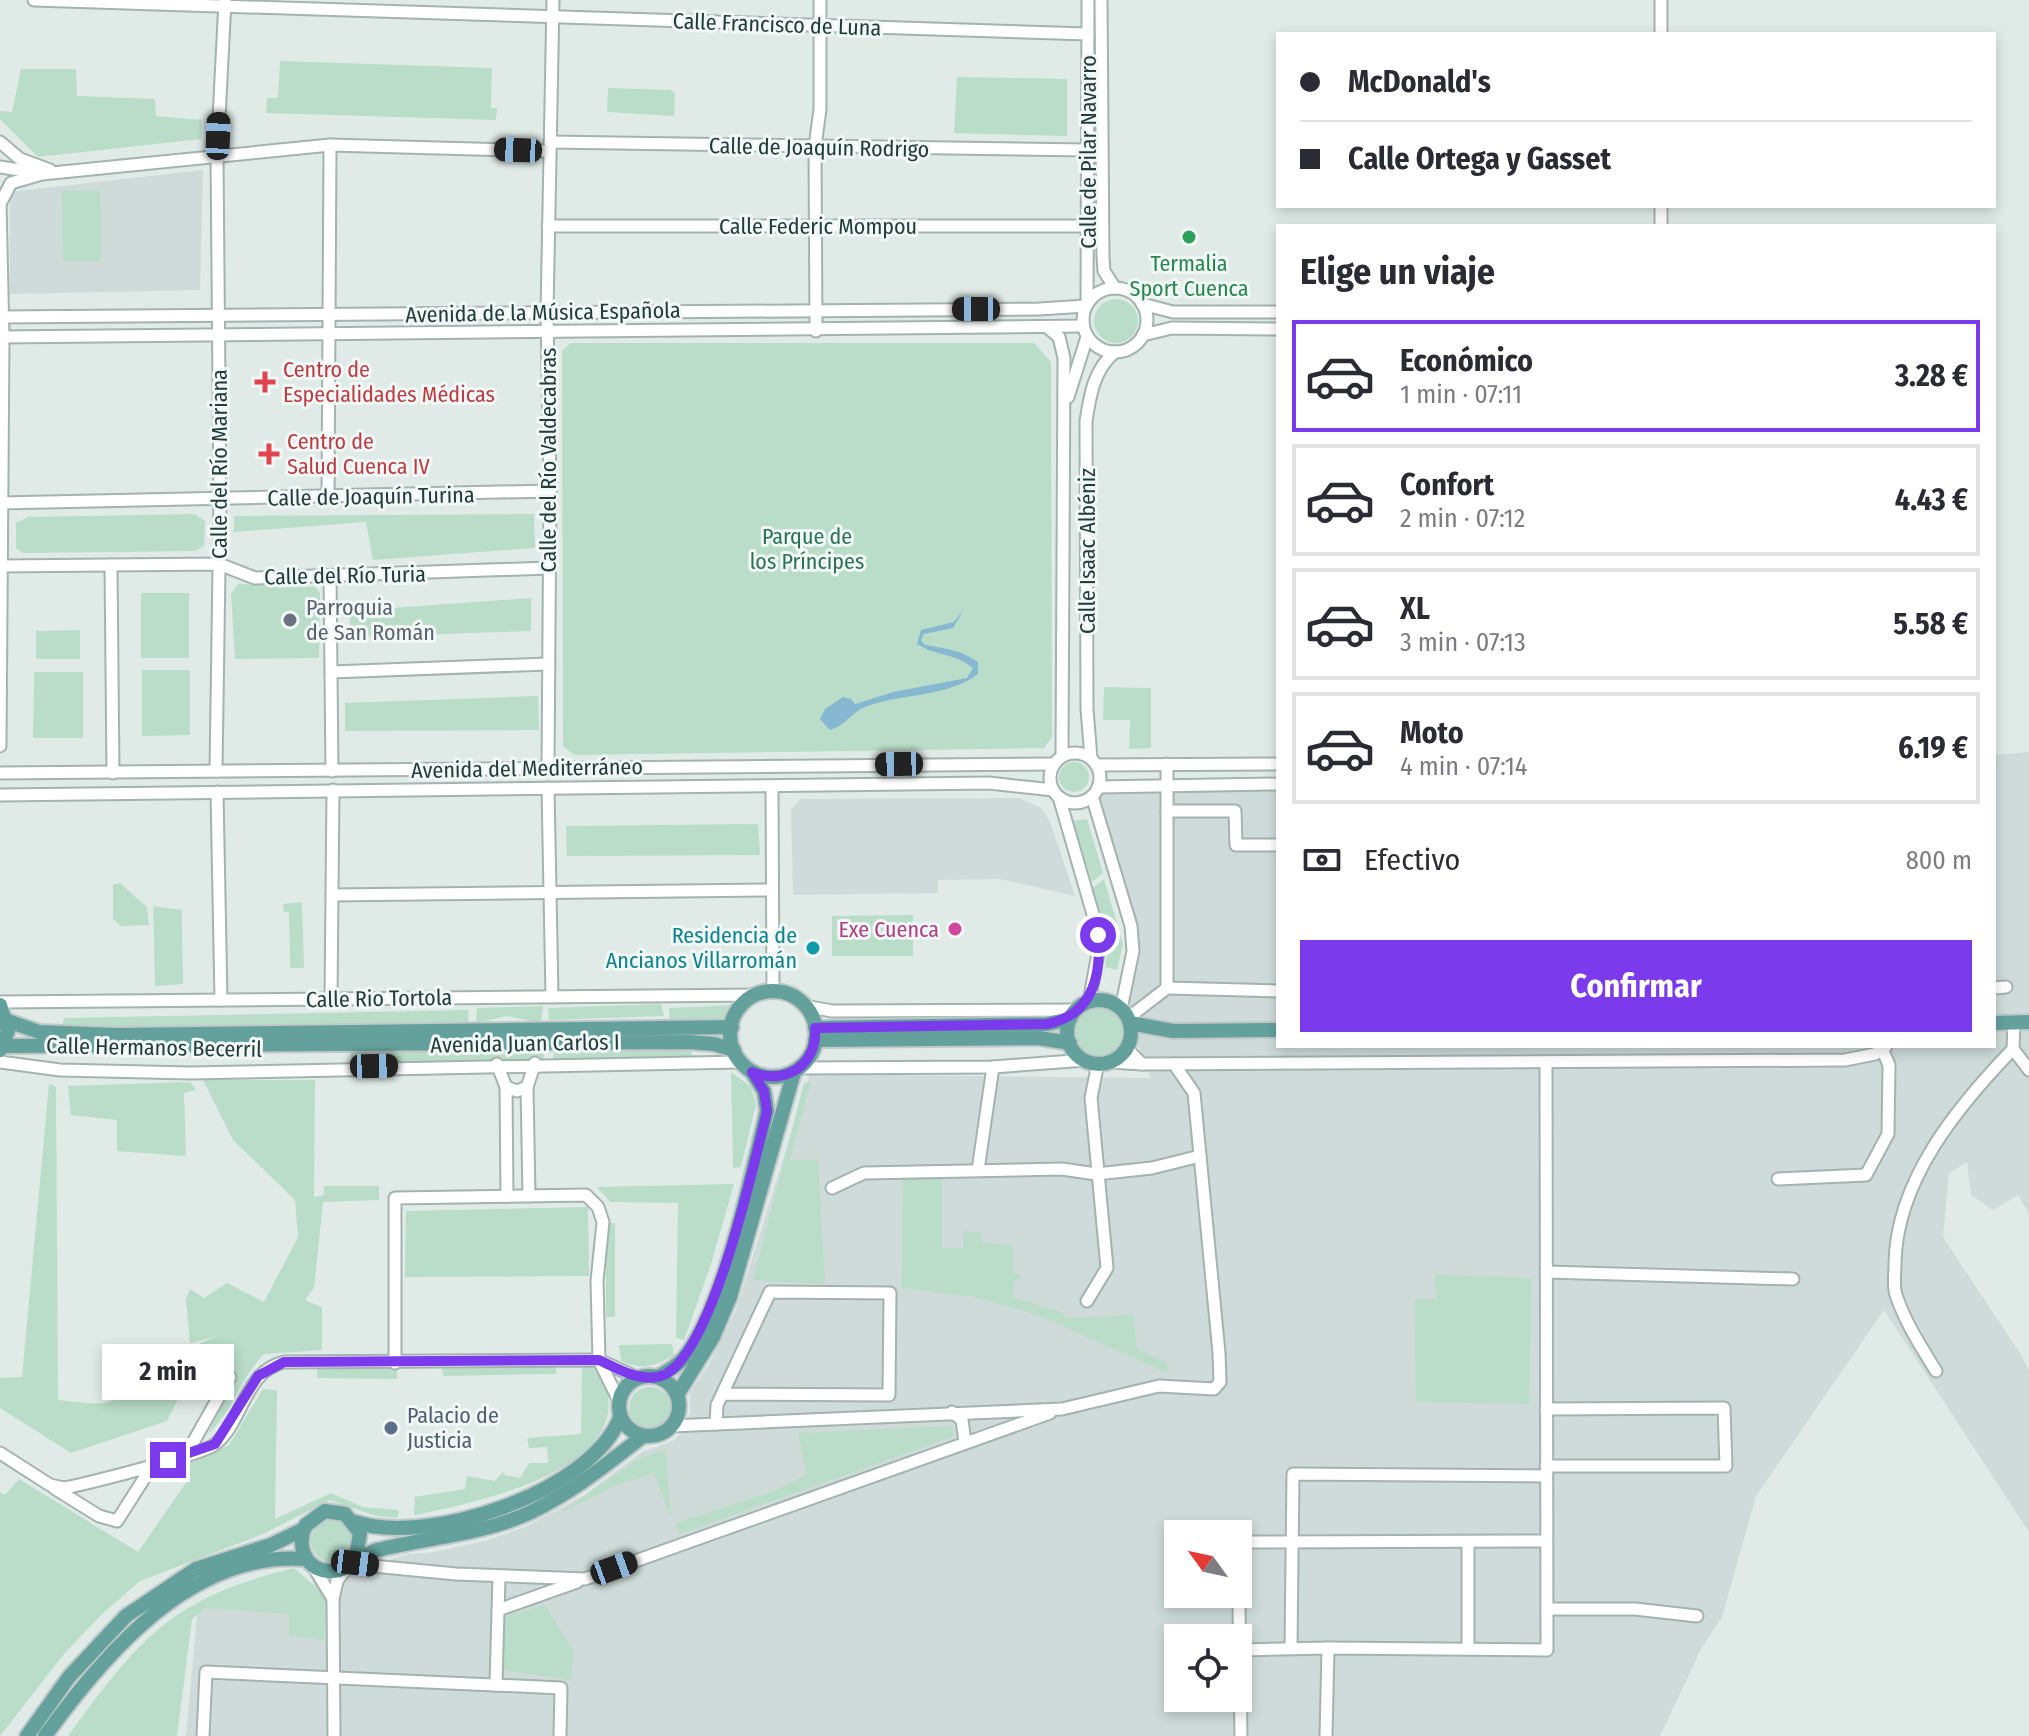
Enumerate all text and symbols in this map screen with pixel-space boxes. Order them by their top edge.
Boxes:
street label: Calle Francisco de Luna [672,7,882,42]
street label: Calle de Pilar Navarro [1075,55,1102,249]
text: McDonald's [1348,64,1491,100]
car [205,112,231,160]
street label: Calle de Joaquín Rodrigo [709,132,929,163]
car [494,137,542,163]
text: Calle Ortega y Gasset [1348,141,1611,177]
street label: Calle Federic Mompou [719,213,917,240]
marker: Termalia Sport Cuenca [1180,228,1198,246]
place label: Termalia Sport Cuenca [1130,250,1248,302]
text: Elige un viaje [1300,250,1495,294]
street label: Avenida de la Música Española [405,297,681,328]
car [952,297,1000,321]
icon: car [1304,340,1376,412]
text: Económico [1400,343,1533,379]
street label: Calle del Río Valdecabras [535,348,562,572]
place label: Centro de Especialidades Médicas [283,356,495,408]
text: 3.28 € [1895,358,1968,394]
street label: Calle del Río Mariana [206,369,233,559]
marker: Centro de Especialidades Médicas [254,371,276,393]
text: 1 min · 07:11 [1400,379,1522,410]
place label: Centro de Salud Cuenca IV [287,428,430,480]
marker: Centro de Salud Cuenca IV [258,443,280,465]
icon: car [1304,464,1376,536]
text: Confort [1400,467,1494,503]
street label: Calle Isaac Albéniz [1074,468,1101,634]
street label: Calle de Joaquín Turina [267,481,475,512]
text: 4.43 € [1895,482,1968,518]
text: 2 min · 07:12 [1400,503,1525,534]
park label: Parque de los Príncipes [750,523,864,575]
street label: Calle del Río Turia [264,561,426,590]
icon: car [1304,588,1376,660]
text: XL [1400,591,1430,627]
place label: Parroquia de San Román [306,594,435,646]
text: 5.58 € [1893,606,1968,642]
marker: Parroquia de San Román [281,611,299,629]
text: 3 min · 07:13 [1400,627,1526,658]
icon: car [1304,712,1376,784]
text: Moto [1400,715,1464,751]
text: 6.19 € [1898,730,1968,766]
text: 4 min · 07:14 [1400,751,1527,782]
car [875,752,923,776]
street label: Avenida del Mediterráneo [411,753,643,784]
icon: cash [1300,838,1344,882]
text: Efectivo [1364,842,1460,878]
text: 800 m [1906,845,1972,876]
place label: Exe Cuenca [838,916,939,943]
route start [1080,917,1116,953]
marker: Exe Cuenca [946,920,964,938]
place label: Residencia de Ancianos Villarromán [606,922,797,974]
marker: Residencia de Ancianos Villarromán [804,939,822,957]
button: Confirmar [1300,940,1972,1032]
street label: Calle Rio Tortola [306,984,452,1013]
street label: Avenida Juan Carlos I [430,1028,620,1059]
street label: Calle Hermanos Becerril [46,1032,262,1063]
car [350,1054,398,1078]
callout: 2 min [102,1344,234,1400]
text: 2 min [139,1356,197,1387]
place label: Palacio de Justicia [407,1402,499,1454]
marker: Palacio de Justicia [382,1419,400,1437]
route end [150,1442,186,1478]
north arrow [1164,1520,1252,1608]
map controls [1164,1520,1252,1712]
car [330,1548,380,1578]
car [587,1549,641,1587]
button: locate [1164,1624,1252,1712]

